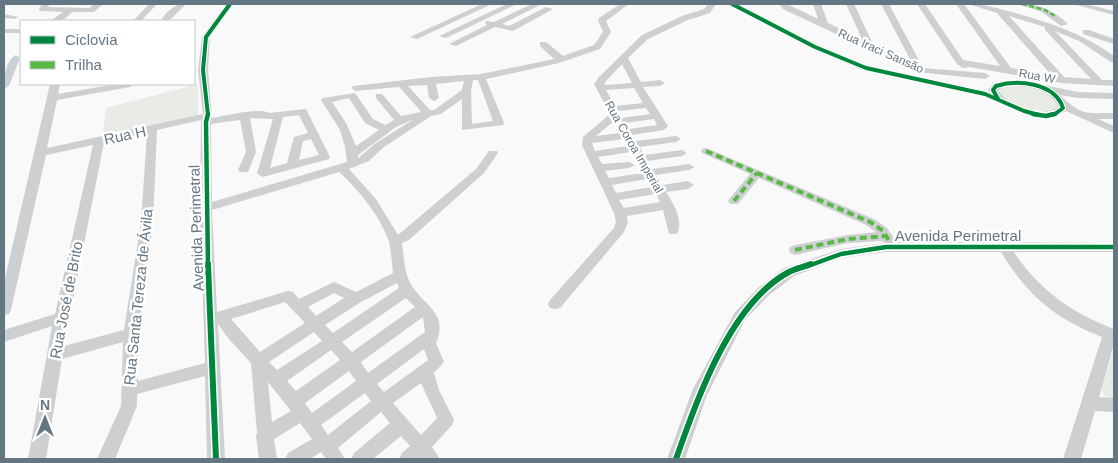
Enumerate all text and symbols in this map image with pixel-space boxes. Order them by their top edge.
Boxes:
legend [20,20,195,85]
street label: Rua Iraci Sansão [836,26,926,76]
text: Ciclovia [65,31,118,48]
text: Trilha [65,56,103,73]
street label: Rua W [1018,66,1057,86]
street label: Rua Coroa Imperial [602,98,666,196]
street label: Rua H [102,122,148,148]
street label: Avenida Perimetral [185,165,207,291]
street label: Rua Santa Tereza de Ávila [120,207,156,386]
street label: Avenida Perimetral [895,227,1021,244]
street label: Rua José de Brito [46,240,86,360]
north arrow [20,393,70,443]
text: N [40,397,50,413]

